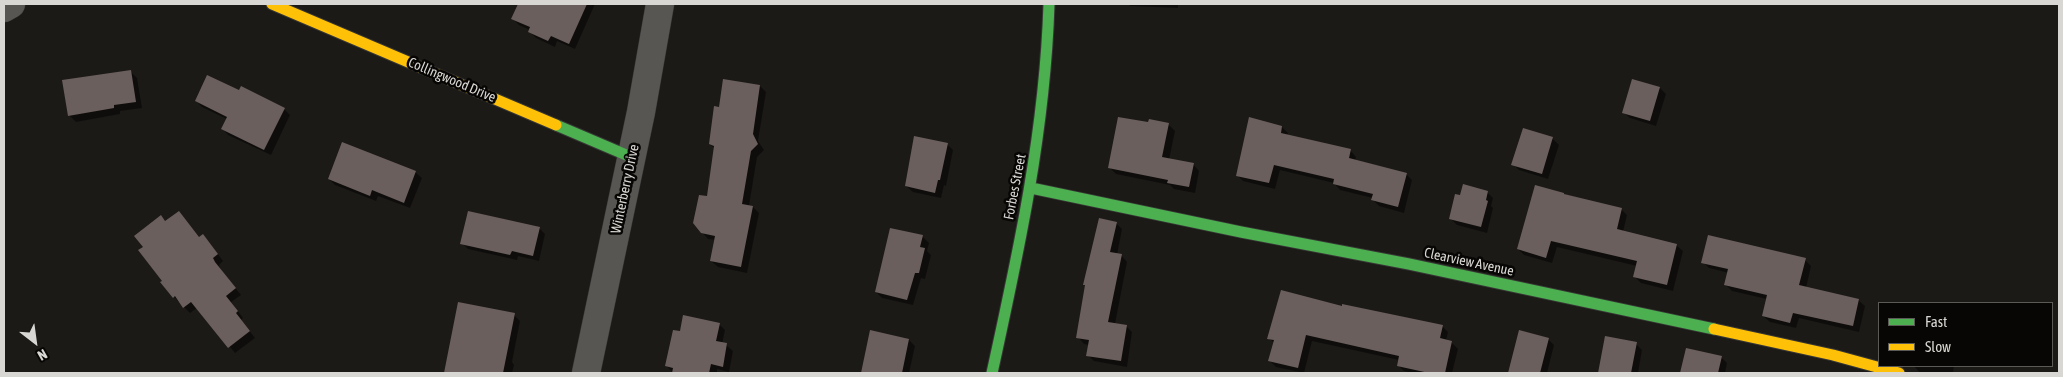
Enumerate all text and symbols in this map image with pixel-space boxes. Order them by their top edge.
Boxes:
street label: Collingwood Drive [406,54,498,106]
street label: Winterberry Drive [607,143,643,235]
street label: Forbes Street [1000,153,1030,221]
street label: Clearview Avenue [1423,244,1515,280]
legend [1878,302,2053,367]
text: Fast [1925,313,1947,330]
north arrow [10,317,60,367]
text: Slow [1925,338,1951,355]
text: N [35,346,50,364]

